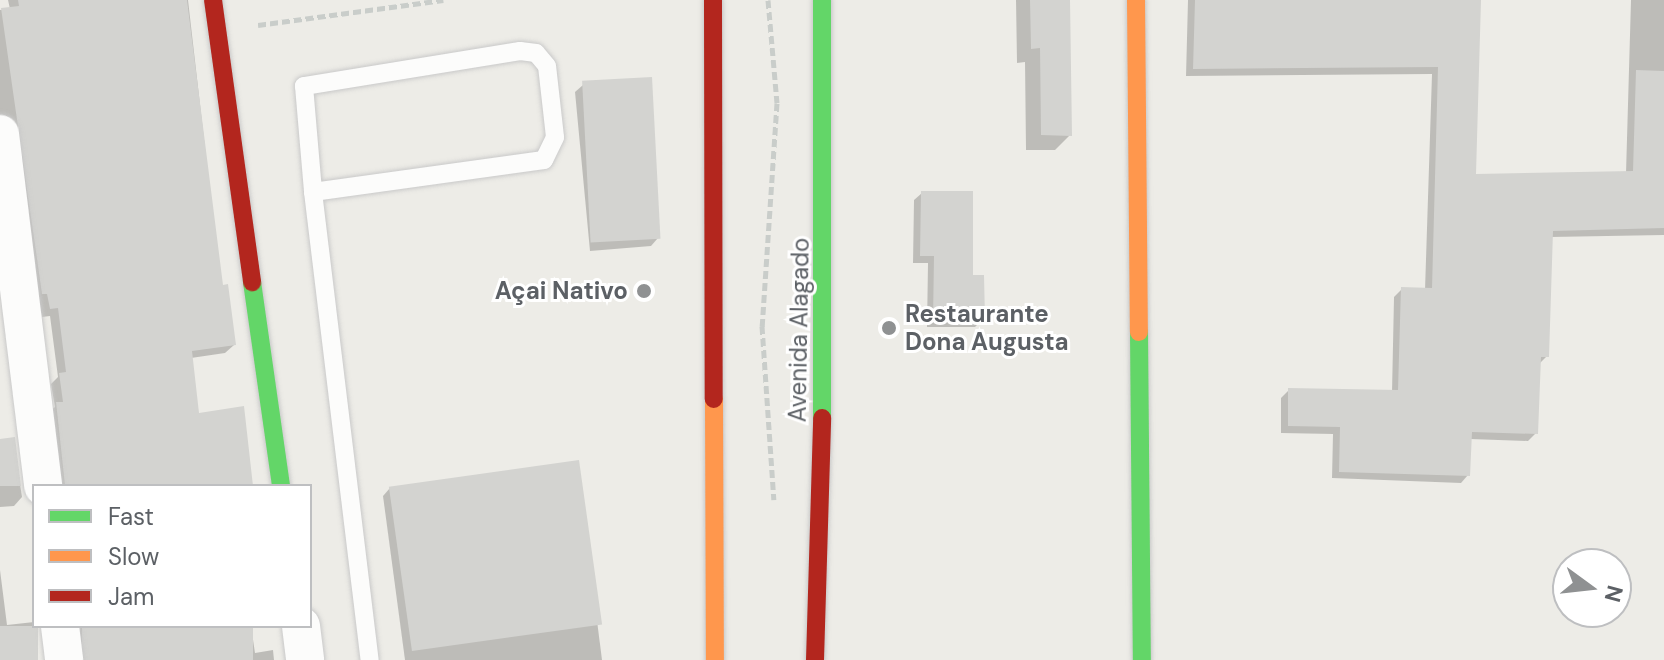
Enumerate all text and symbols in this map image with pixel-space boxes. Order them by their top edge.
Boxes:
street label: Avenida Alagado [783,238,815,422]
place label: Açai Nativo [495,277,628,305]
marker: Açai Nativo [635,282,653,300]
place label: Restaurante Dona Augusta [905,300,1069,356]
marker: Restaurante Dona Augusta [880,319,898,337]
legend [32,484,312,628]
text: Fast [108,501,154,532]
text: Slow [108,541,159,572]
north arrow [1552,548,1632,628]
text: Jam [108,581,154,612]
text: N [1598,582,1630,605]

